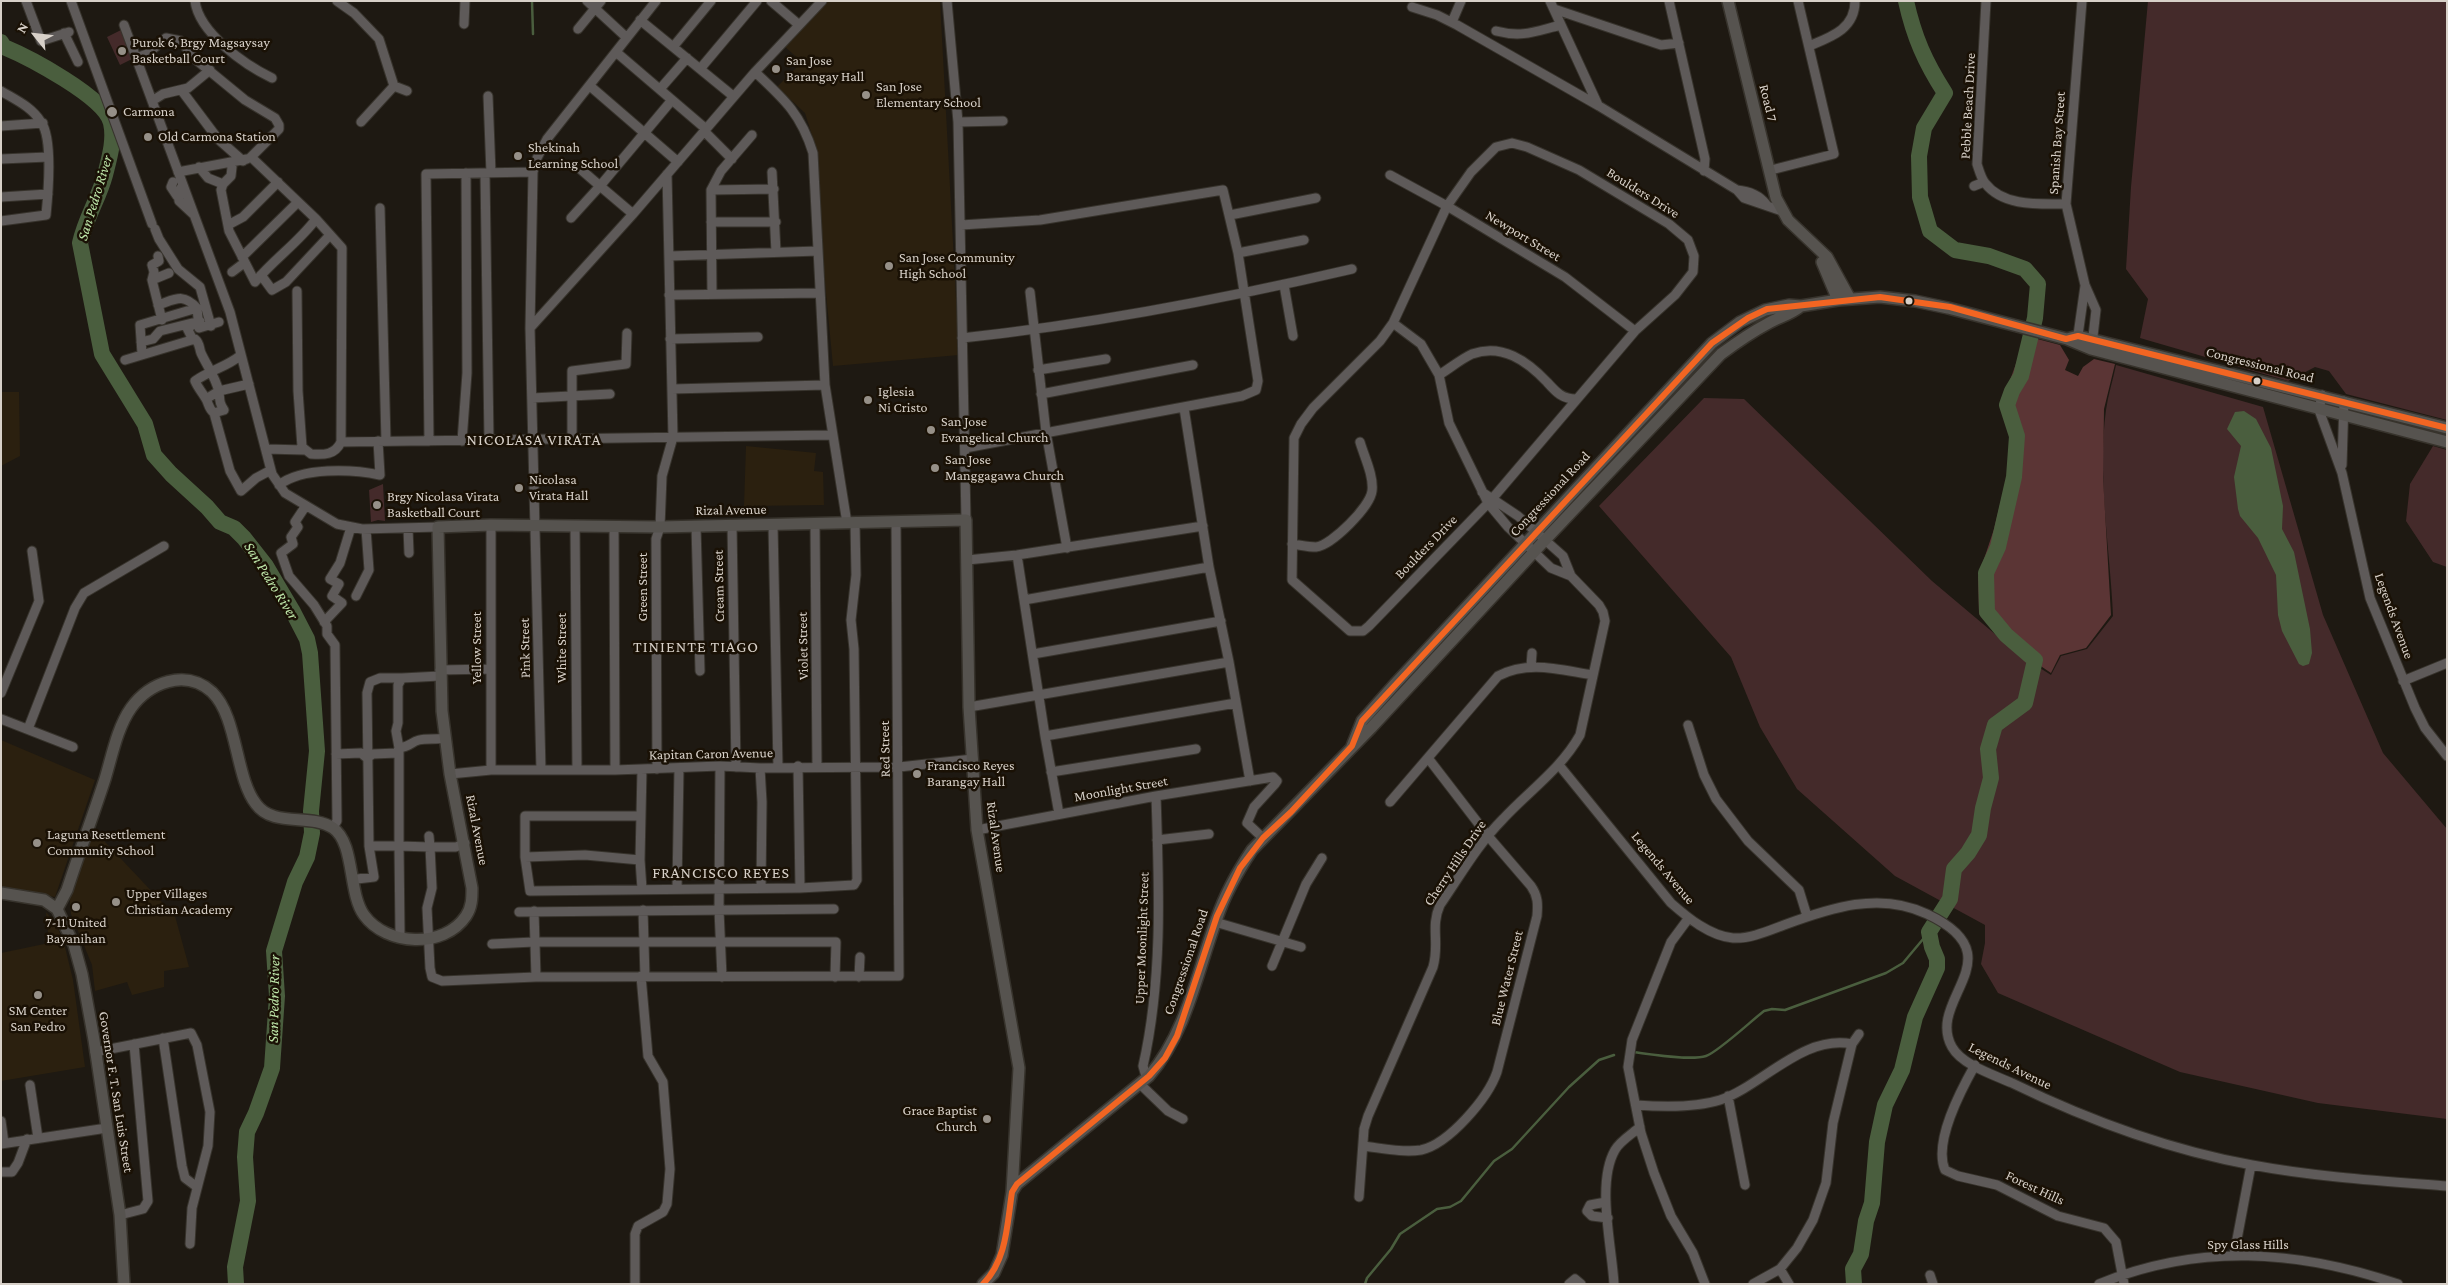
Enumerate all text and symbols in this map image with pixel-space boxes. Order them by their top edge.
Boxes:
north arrow [10,10,60,60]
text: N [13,20,31,36]
place label: Purok 6, Brgy Magsaysay Basketball Court [132,35,270,68]
marker: Purok 6, Brgy Magsaysay Basketball Court [116,45,128,57]
street label: Pebble Beach Drive [1957,52,1979,160]
place label: San Jose Barangay Hall [786,53,864,85]
marker: San Jose Barangay Hall [770,63,782,75]
place label: San Jose Elementary School [876,79,981,111]
street label: Road 7 [1755,83,1781,123]
marker: San Jose Elementary School [860,89,872,101]
street label: Spanish Bay Street [2045,91,2069,195]
place label: Carmona [123,104,175,120]
marker: Carmona [105,105,119,119]
place label: Old Carmona Station [158,129,276,145]
marker: Old Carmona Station [142,131,154,143]
place label: Shekinah Learning School [528,140,618,172]
marker: Shekinah Learning School [512,150,524,162]
water label: San Pedro River [74,153,116,243]
street label: Boulders Drive [1603,164,1683,222]
street label: Newport Street [1482,207,1564,265]
place label: San Jose Community High School [899,250,1015,282]
marker: San Jose Community High School [883,260,895,272]
unlabelled marker [1904,296,1914,306]
street label: Congressional Road [2204,343,2316,387]
unlabelled marker [2252,376,2262,386]
place label: Iglesia Ni Cristo [878,384,927,417]
marker: Iglesia Ni Cristo [862,394,874,406]
place label: San Jose Evangelical Church [941,414,1049,447]
marker: San Jose Evangelical Church [925,424,937,436]
district label: NICOLASA VIRATA [465,430,603,450]
street label: Congressional Road [1506,448,1594,540]
place label: San Jose Manggagawa Church [945,452,1064,484]
marker: San Jose Manggagawa Church [929,462,941,474]
place label: Nicolasa Virata Hall [529,472,588,504]
marker: Nicolasa Virata Hall [513,482,525,494]
place label: Brgy Nicolasa Virata Basketball Court [387,489,499,522]
marker: Brgy Nicolasa Virata Basketball Court [371,499,383,511]
street label: Rizal Avenue [695,501,767,519]
street label: Boulders Drive [1391,511,1461,583]
water label: San Pedro River [240,539,302,623]
street label: Cream Street [710,550,728,622]
street label: Green Street [635,553,651,621]
street label: Legends Avenue [2371,571,2417,661]
street label: Yellow Street [469,612,485,684]
street label: Violet Street [794,612,812,680]
street label: White Street [554,613,570,683]
street label: Pink Street [516,618,534,678]
district label: TINIENTE TIAGO [631,637,761,657]
street label: Red Street [876,721,894,777]
street label: Kapitan Caron Avenue [649,745,773,763]
place label: Francisco Reyes Barangay Hall [927,758,1014,790]
marker: Francisco Reyes Barangay Hall [911,768,923,780]
street label: Moonlight Street [1073,773,1169,805]
street label: Rizal Avenue [462,793,492,867]
street label: Rizal Avenue [983,800,1009,874]
street label: Cherry Hills Drive [1420,817,1490,909]
place label: Laguna Resettlement Community School [47,827,165,860]
street label: Legends Avenue [1628,828,1698,908]
marker: Laguna Resettlement Community School [31,837,43,849]
district label: FRANCISCO REYES [650,863,792,883]
street label: Upper Moonlight Street [1131,872,1153,1004]
place label: Upper Villages Christian Academy [126,886,232,919]
marker: Upper Villages Christian Academy [110,896,122,908]
marker: 7-11 United Bayanihan [70,901,82,913]
street label: Congressional Road [1160,907,1212,1017]
place label: 7-11 United Bayanihan [45,915,107,948]
street label: Blue Water Street [1487,929,1527,1027]
water label: San Pedro River [264,955,284,1043]
marker: SM Center San Pedro [32,989,44,1001]
place label: SM Center San Pedro [9,1003,67,1036]
street label: Governor F. T. San Luis Street [95,1010,137,1174]
street label: Legends Avenue [1966,1039,2054,1093]
place label: Grace Baptist Church [903,1103,977,1136]
marker: Grace Baptist Church [981,1113,993,1125]
street label: Forest Hills [2003,1167,2067,1209]
street label: Spy Glass Hills [2207,1237,2289,1253]

